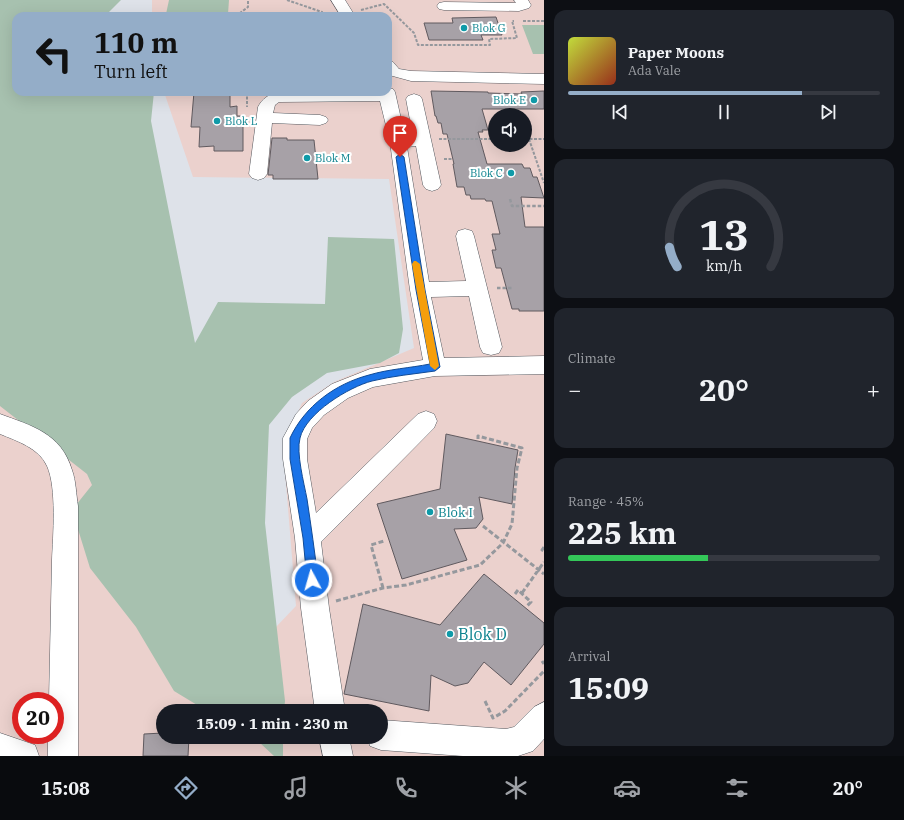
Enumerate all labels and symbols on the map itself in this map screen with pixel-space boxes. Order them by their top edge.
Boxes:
place label: Blok G [472,21,506,35]
marker: Blok G [459,23,469,33]
place label: Blok E [493,93,526,107]
marker: Blok E [529,95,539,105]
place label: Blok L [225,114,257,128]
marker: Blok L [212,116,222,126]
pin [383,116,417,157]
place label: Blok M [315,151,350,165]
marker: Blok M [302,153,312,163]
place label: Blok C [470,166,503,180]
marker: Blok C [506,168,516,178]
place label: Blok I [438,504,473,521]
marker: Blok I [425,507,435,517]
position arrow [291,559,333,601]
place label: Blok D [458,624,507,644]
marker: Blok D [445,629,455,639]
speed limit sign: 20 [12,692,64,744]

